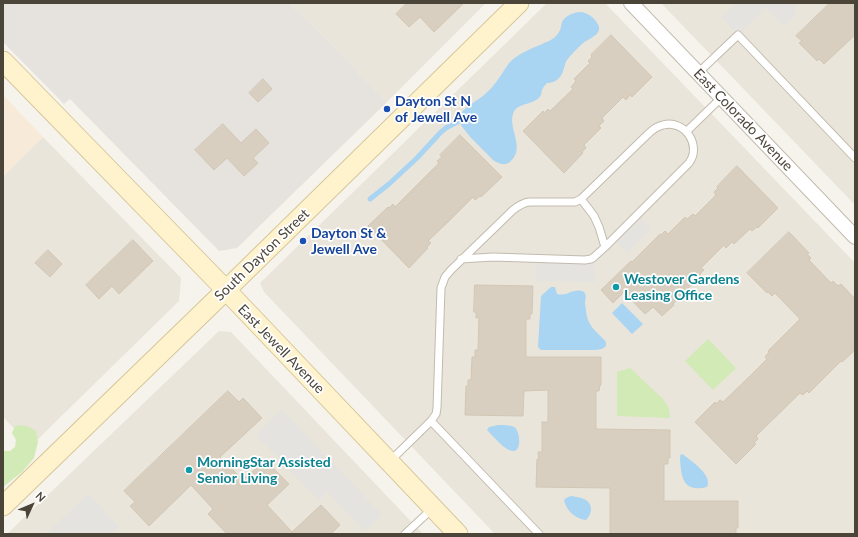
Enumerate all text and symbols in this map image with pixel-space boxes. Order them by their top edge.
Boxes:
street label: East Colorado Avenue [690,65,796,175]
place label: Dayton St N of Jewell Ave [395,93,477,126]
marker: Dayton St N of Jewell Ave [382,104,392,114]
street label: South Dayton Street [211,205,313,305]
place label: Dayton St & Jewell Ave [311,225,386,258]
marker: Dayton St & Jewell Ave [298,236,308,246]
place label: Westover Gardens Leasing Office [624,271,739,304]
marker: Westover Gardens Leasing Office [611,282,621,292]
street label: East Jewell Avenue [234,301,328,397]
place label: MorningStar Assisted Senior Living [197,454,331,486]
marker: MorningStar Assisted Senior Living [184,465,194,475]
north arrow [12,485,52,525]
text: N [33,489,49,504]

